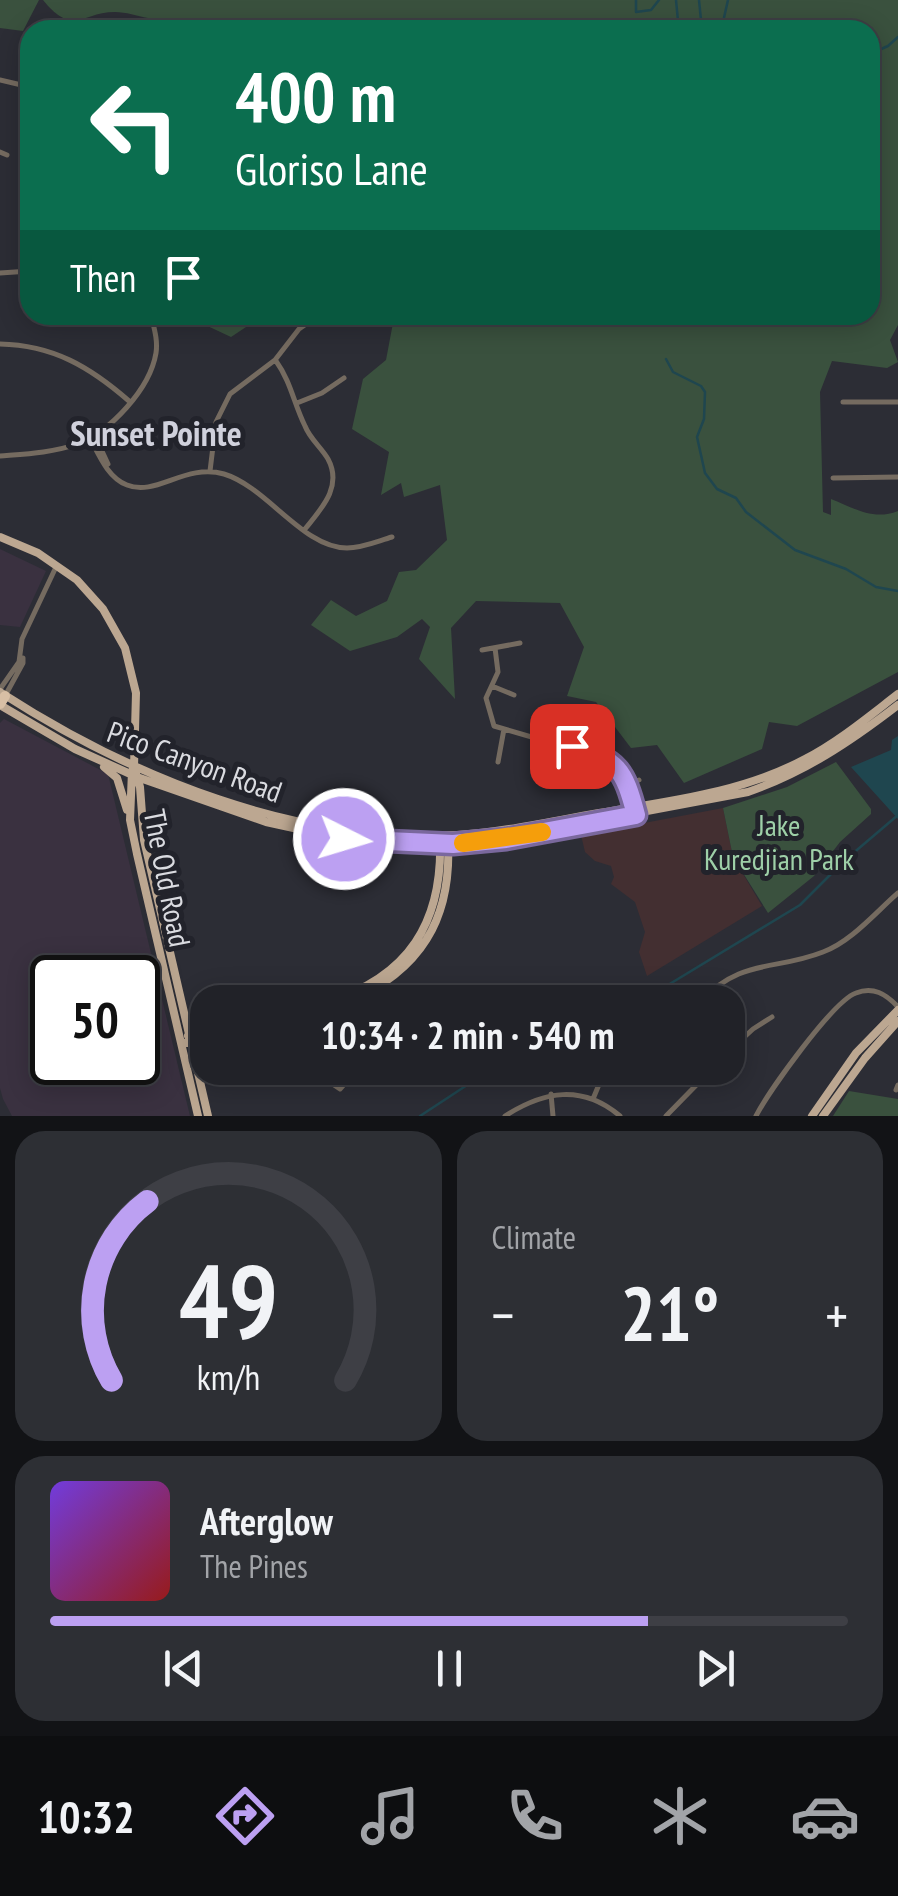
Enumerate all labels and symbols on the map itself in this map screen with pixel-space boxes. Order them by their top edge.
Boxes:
district label: Sunset Pointe [70,410,242,456]
pin [530,704,615,789]
street label: Pico Canyon Road [102,711,288,811]
position arrow [292,787,396,891]
park label: Jake Kuredjian Park [704,805,854,878]
street label: The Old Road [136,806,200,950]
speed limit sign: 50 [30,955,160,1085]

